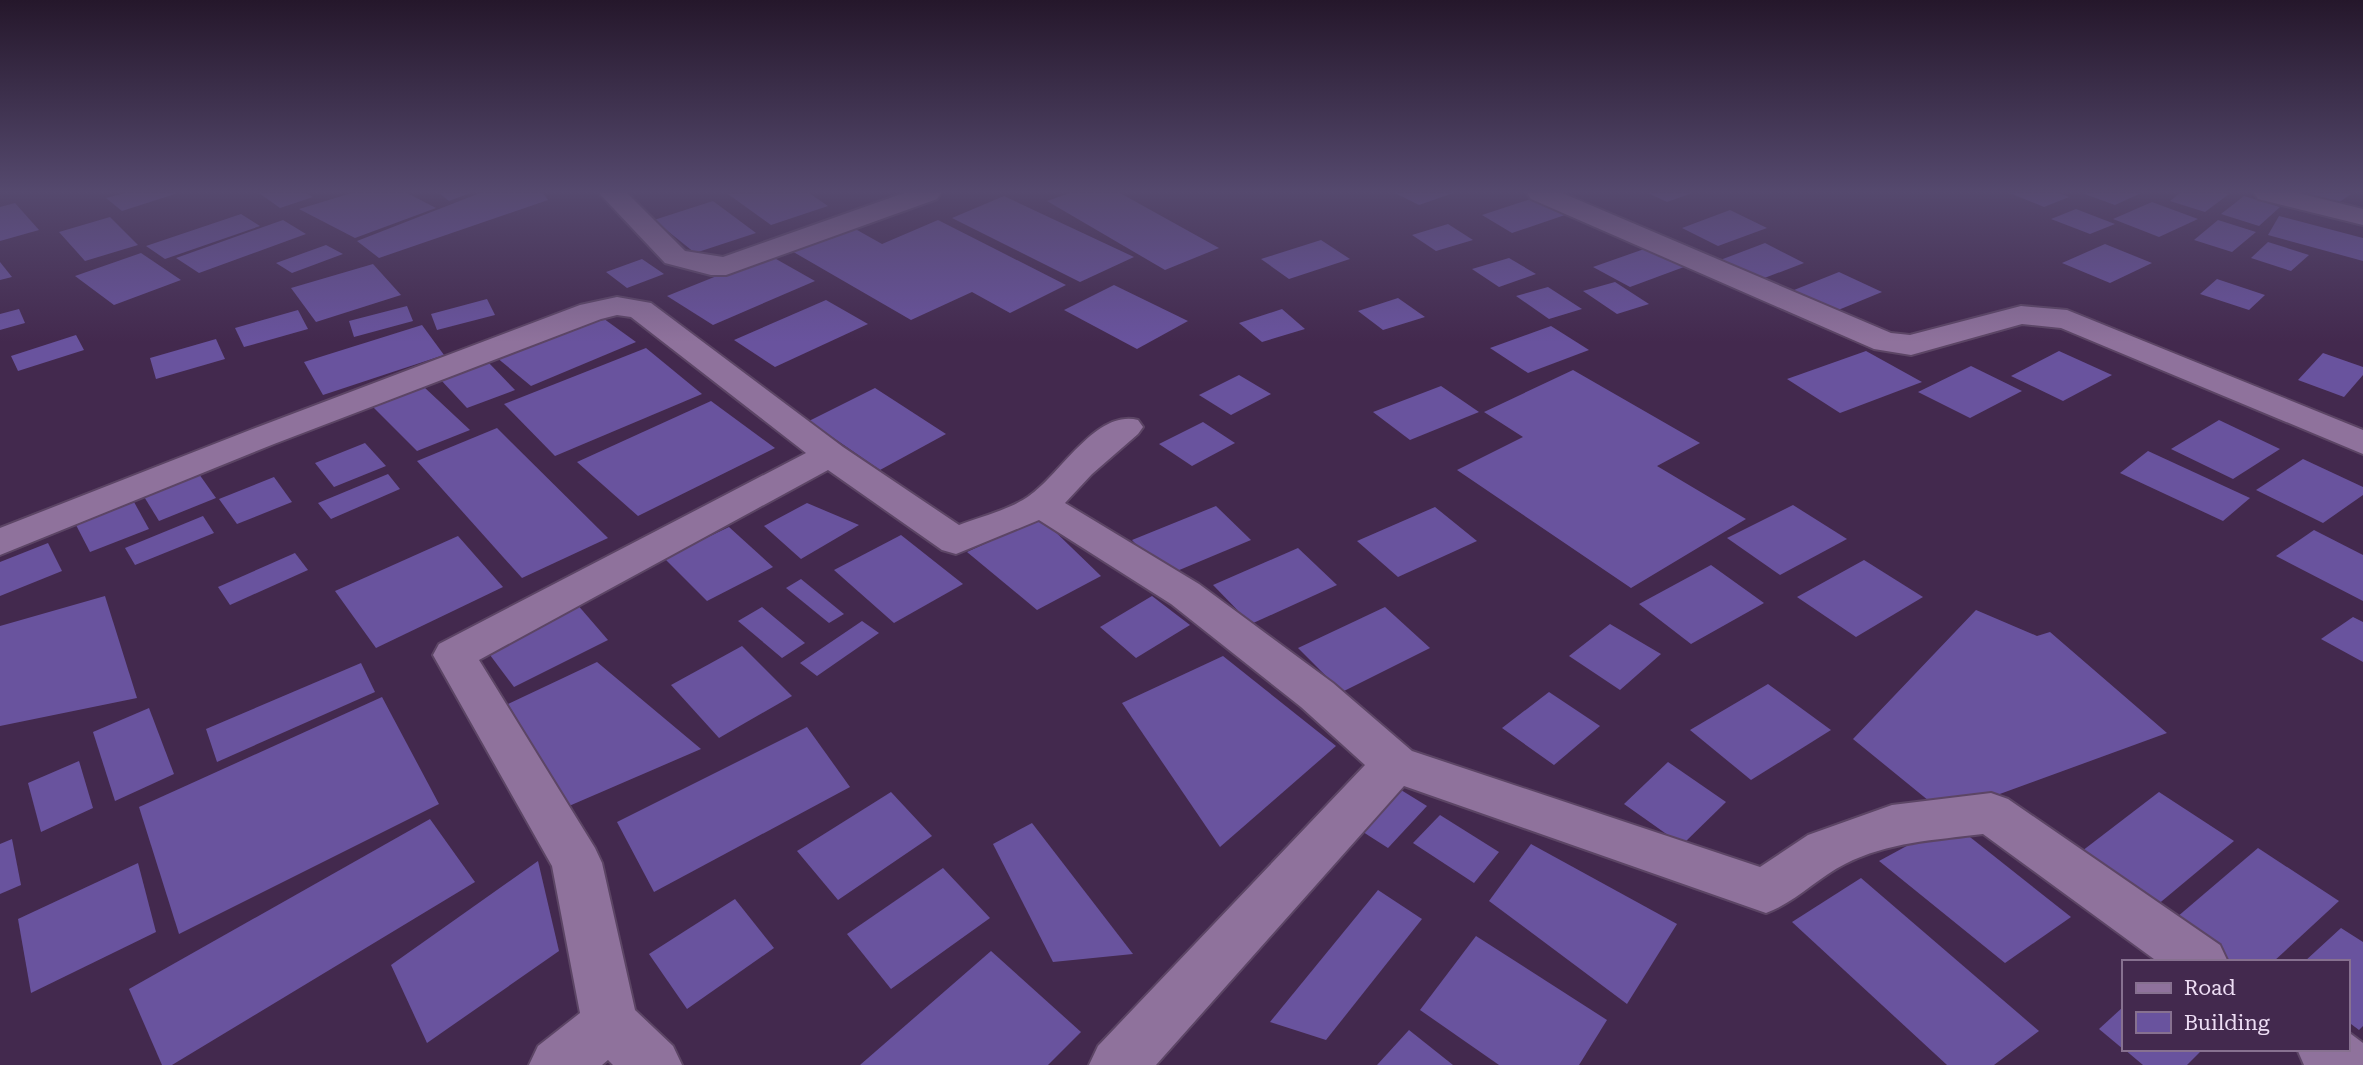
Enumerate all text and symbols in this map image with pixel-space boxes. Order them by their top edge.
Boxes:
legend [2122,960,2349,1051]
text: Road [2184,976,2236,1000]
text: Building [2184,1011,2270,1035]

